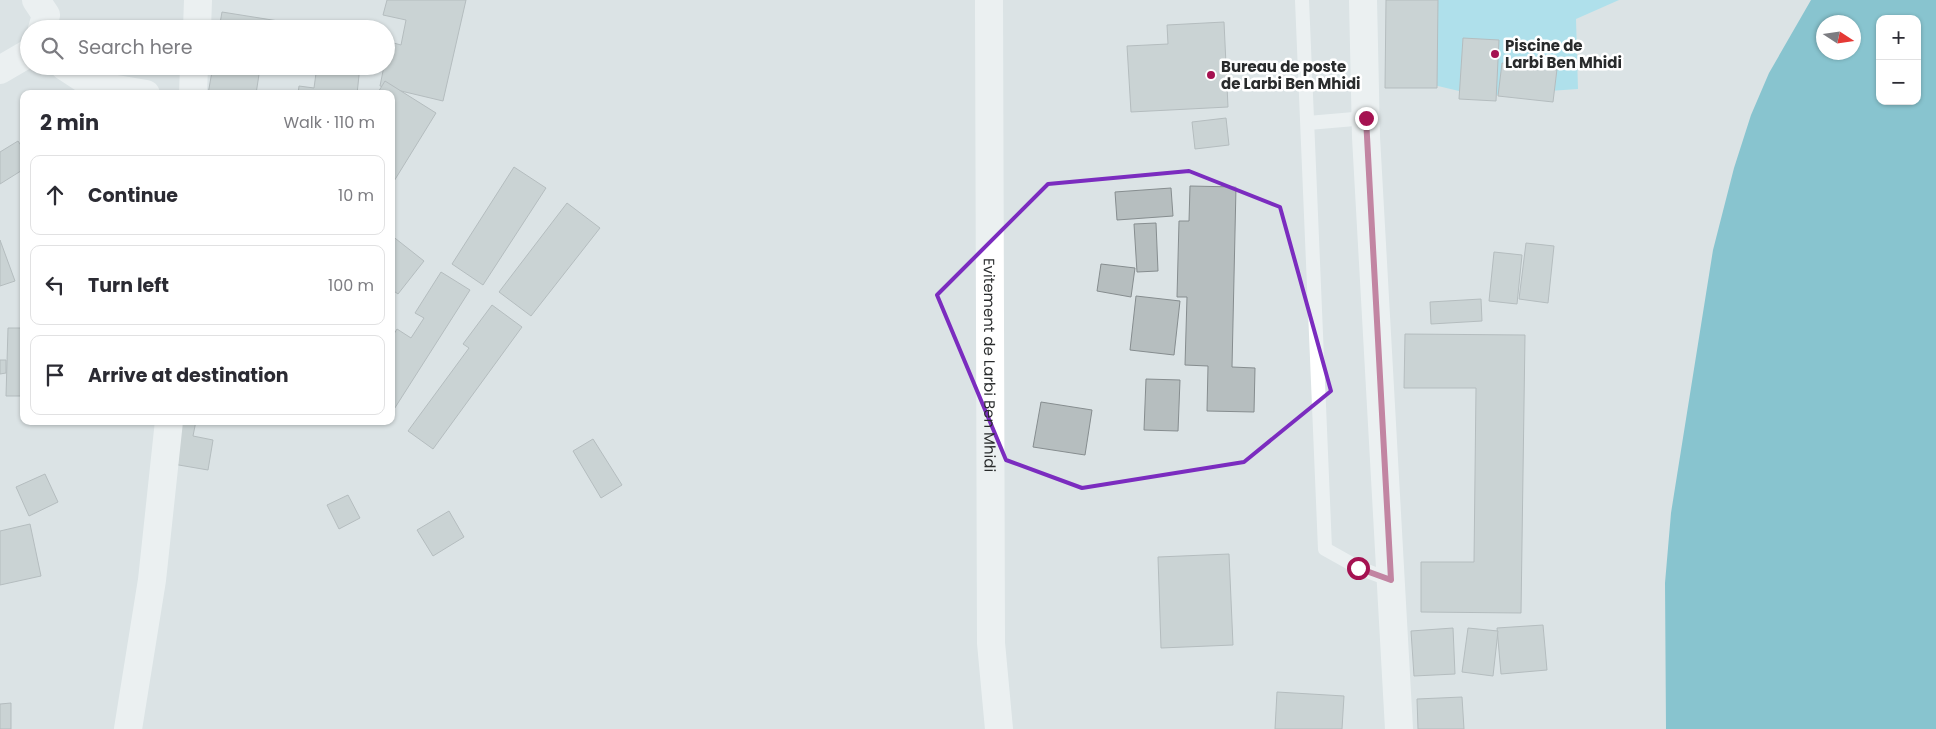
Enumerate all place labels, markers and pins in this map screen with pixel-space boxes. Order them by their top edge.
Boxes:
place label: Piscine de Larbi Ben Mhidi [1505,35,1622,73]
marker: Piscine de Larbi Ben Mhidi [1489,48,1501,60]
place label: Bureau de poste de Larbi Ben Mhidi [1221,56,1361,94]
marker: Bureau de poste de Larbi Ben Mhidi [1205,69,1217,81]

